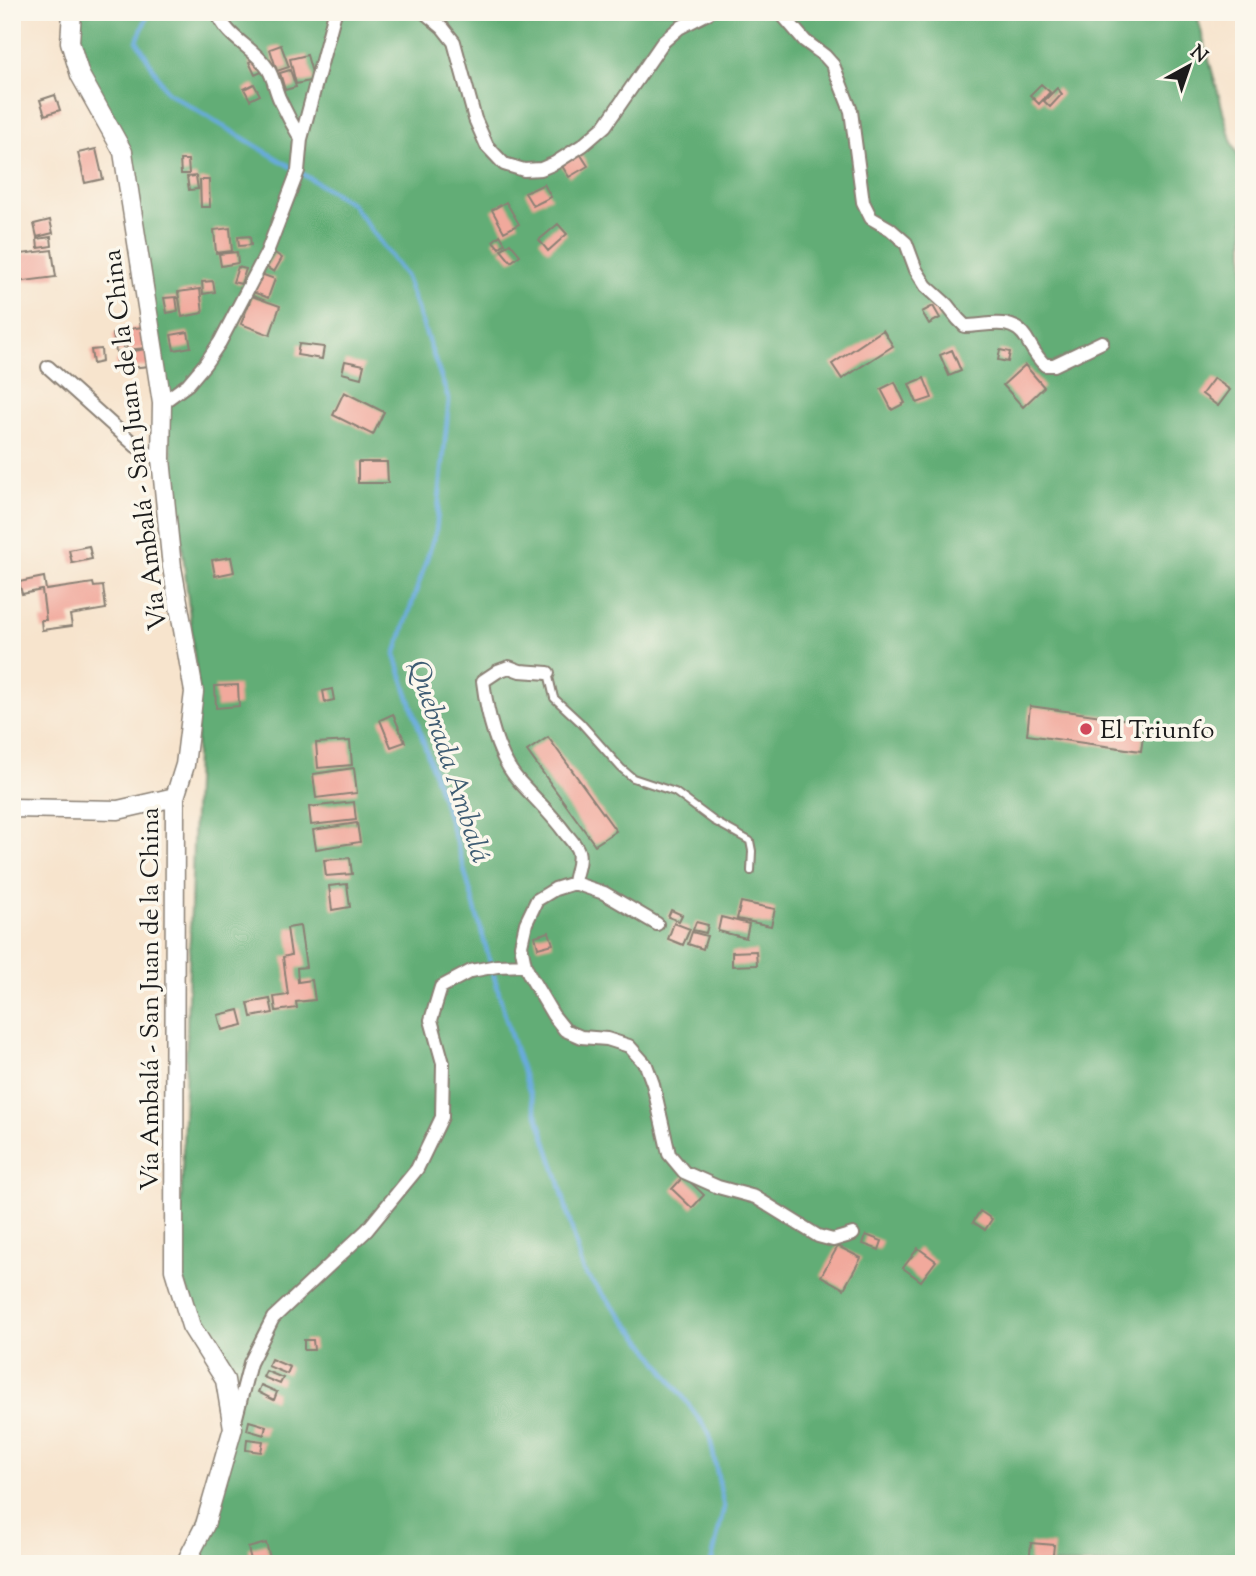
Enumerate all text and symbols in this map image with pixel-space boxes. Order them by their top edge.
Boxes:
north arrow [1154,32,1224,102]
text: N [1184,40,1213,70]
street label: Vía Ambalá - San Juan de la China [95,247,178,632]
water label: Quebrada Ambalá [397,656,500,868]
place label: El Triunfo [1100,713,1215,750]
marker: El Triunfo [1078,721,1094,737]
street label: Vía Ambalá - San Juan de la China [133,807,170,1191]

